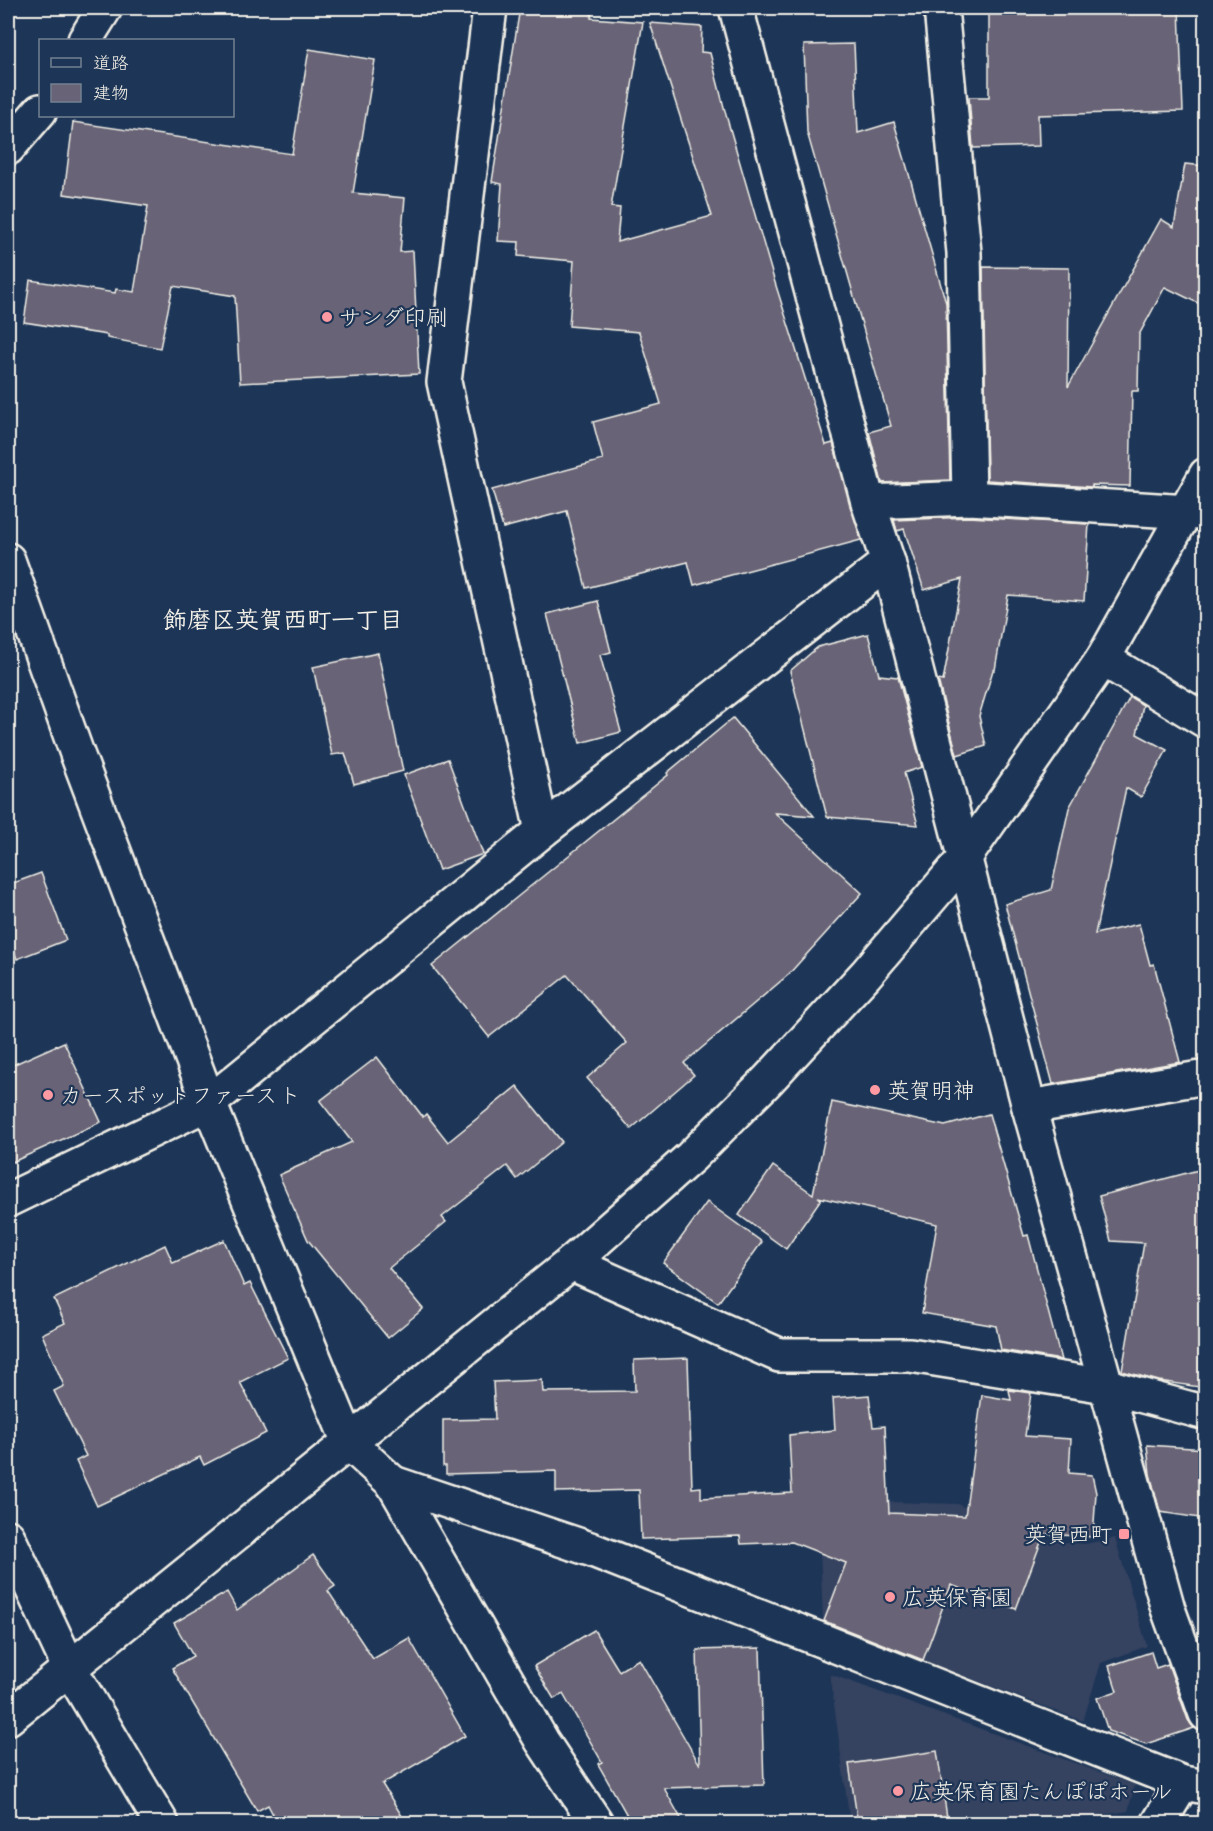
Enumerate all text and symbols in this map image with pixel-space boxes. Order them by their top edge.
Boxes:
legend [39,39,234,117]
text: 道路 [93,52,129,74]
text: 建物 [93,82,129,104]
place label: サンダ印刷 [339,304,448,331]
marker: サンダ印刷 [320,310,334,324]
district label: 飾磨区英賀西町一丁目 [163,605,403,634]
place label: 英賀明神 [887,1077,975,1104]
place label: カースポットファースト [60,1082,301,1109]
marker: 英賀明神 [868,1083,882,1097]
marker: カースポットファースト [41,1088,55,1102]
place label: 英賀西町 [1024,1521,1112,1548]
marker: 英賀西町 [1117,1527,1131,1541]
place label: 広英保育園 [902,1584,1012,1611]
marker: 広英保育園 [883,1590,897,1604]
place label: 広英保育園たんぽぽホール [910,1778,1173,1805]
marker: 広英保育園たんぽぽホール [891,1784,905,1798]

